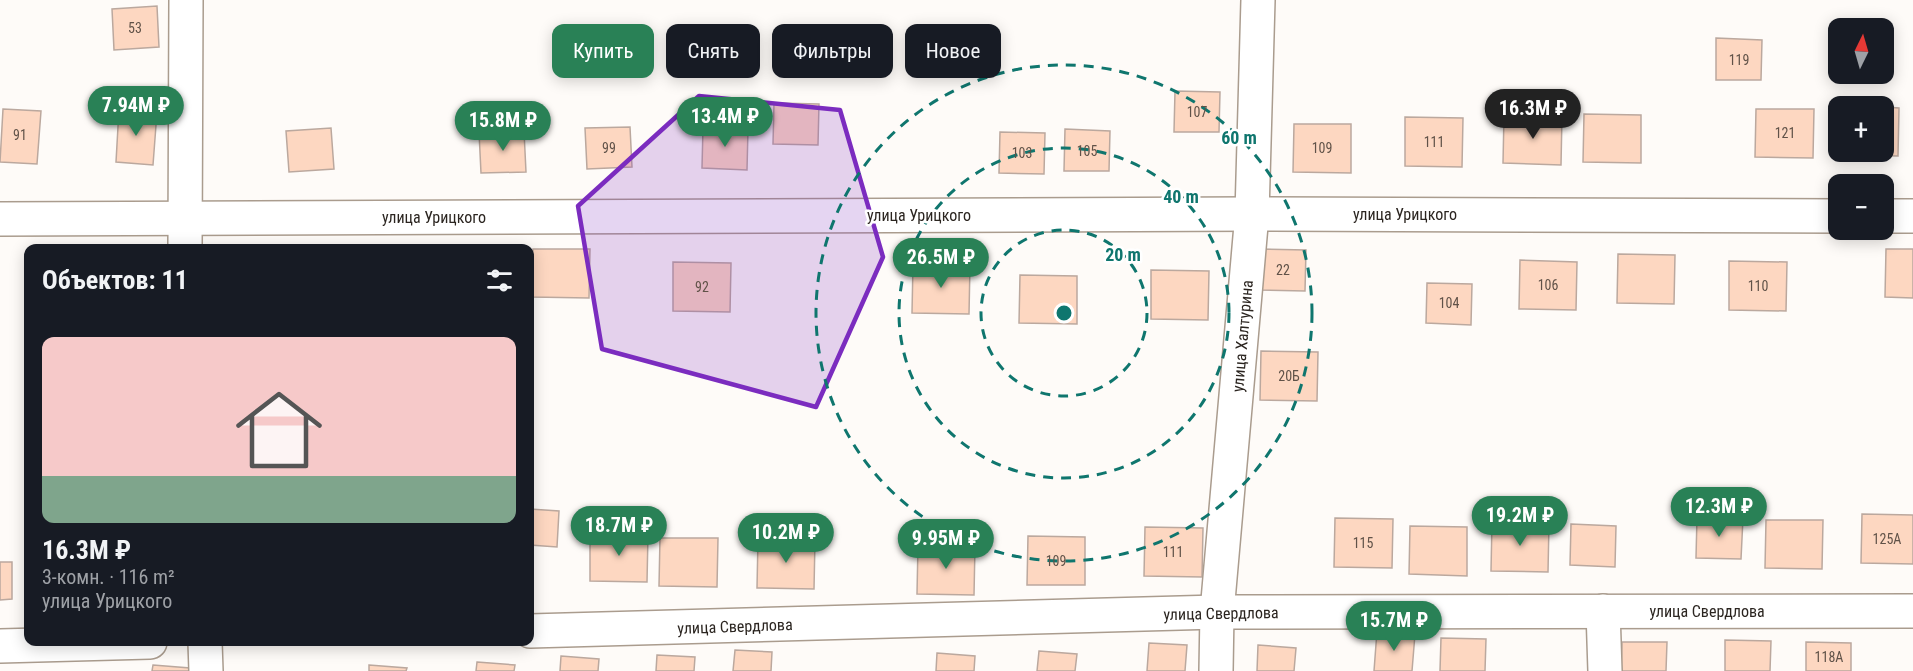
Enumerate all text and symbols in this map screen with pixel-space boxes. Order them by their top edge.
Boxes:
north arrow [1828,18,1894,84]
map controls [1828,18,1894,240]
house number: 53 [128,20,142,36]
chip: Купить [552,24,654,78]
chip: Снять [666,24,760,78]
chip: Фильтры [772,24,893,78]
chip: Новое [905,24,1001,78]
house number: 119 [1729,52,1749,68]
pin: 7.94M ₽ [81,86,191,137]
pin: 16.3M ₽ [1478,89,1588,140]
text: 7.94M ₽ [102,93,170,117]
text: 16.3M ₽ [1499,96,1567,120]
button: + [1828,96,1894,162]
pin: 13.4M ₽ [670,97,780,148]
pin: 15.8M ₽ [448,101,558,152]
text: 13.4M ₽ [691,104,759,128]
house number: 107 [1187,104,1207,120]
text: 15.8M ₽ [469,108,537,132]
house number: 121 [1775,125,1795,141]
house number: 91 [13,127,27,143]
text: 60 m [1221,127,1257,148]
house number: 111 [1424,134,1444,150]
house number: 99 [602,140,616,156]
house number: 109 [1312,140,1332,156]
house number: 105 [1077,143,1097,159]
house number: 103 [1012,145,1032,161]
button: − [1828,174,1894,240]
text: 40 m [1163,186,1199,207]
street label: улица Урицкого [1353,205,1457,224]
street label: улица Урицкого [867,206,971,225]
street label: улица Урицкого [382,208,486,227]
pin: 26.5M ₽ [886,238,996,289]
text: 20 m [1105,244,1141,265]
text: 26.5M ₽ [907,245,975,269]
house number: 22 [1276,262,1290,278]
icon: filters [483,264,516,297]
text: Объектов: 11 [42,265,188,295]
house number: 106 [1538,277,1558,293]
house number: 110 [1748,278,1768,294]
house number: 92 [695,279,709,295]
street label: улица Халтурина [1228,279,1257,393]
house number: 104 [1439,295,1459,311]
centre of rings [1054,303,1074,323]
house number: 20Б [1278,368,1300,384]
icon: home [225,376,333,484]
pin: 12.3M ₽ [1664,487,1774,538]
text: 12.3M ₽ [1685,494,1753,518]
pin: 19.2M ₽ [1465,496,1575,547]
text: 19.2M ₽ [1486,503,1554,527]
pin: 18.7M ₽ [564,506,674,557]
text: 18.7M ₽ [585,513,653,537]
pin: 10.2M ₽ [731,513,841,564]
pin: 9.95M ₽ [891,519,1001,570]
text: 10.2M ₽ [752,520,820,544]
text: 9.95M ₽ [912,526,980,550]
house number: 125А [1873,531,1901,547]
text: 16.3M ₽ [42,535,131,565]
house number: 115 [1353,535,1373,551]
house number: 111 [1163,544,1183,560]
house number: 109 [1046,553,1066,569]
text: 3-комн. · 116 m² [42,565,175,589]
text: улица Урицкого [42,589,172,613]
pin: 15.7M ₽ [1339,601,1449,652]
street label: улица Свердлова [1649,602,1765,621]
street label: улица Свердлова [1163,603,1279,624]
text: 15.7M ₽ [1360,608,1428,632]
street label: улица Свердлова [677,615,793,638]
house number: 118А [1815,649,1843,665]

